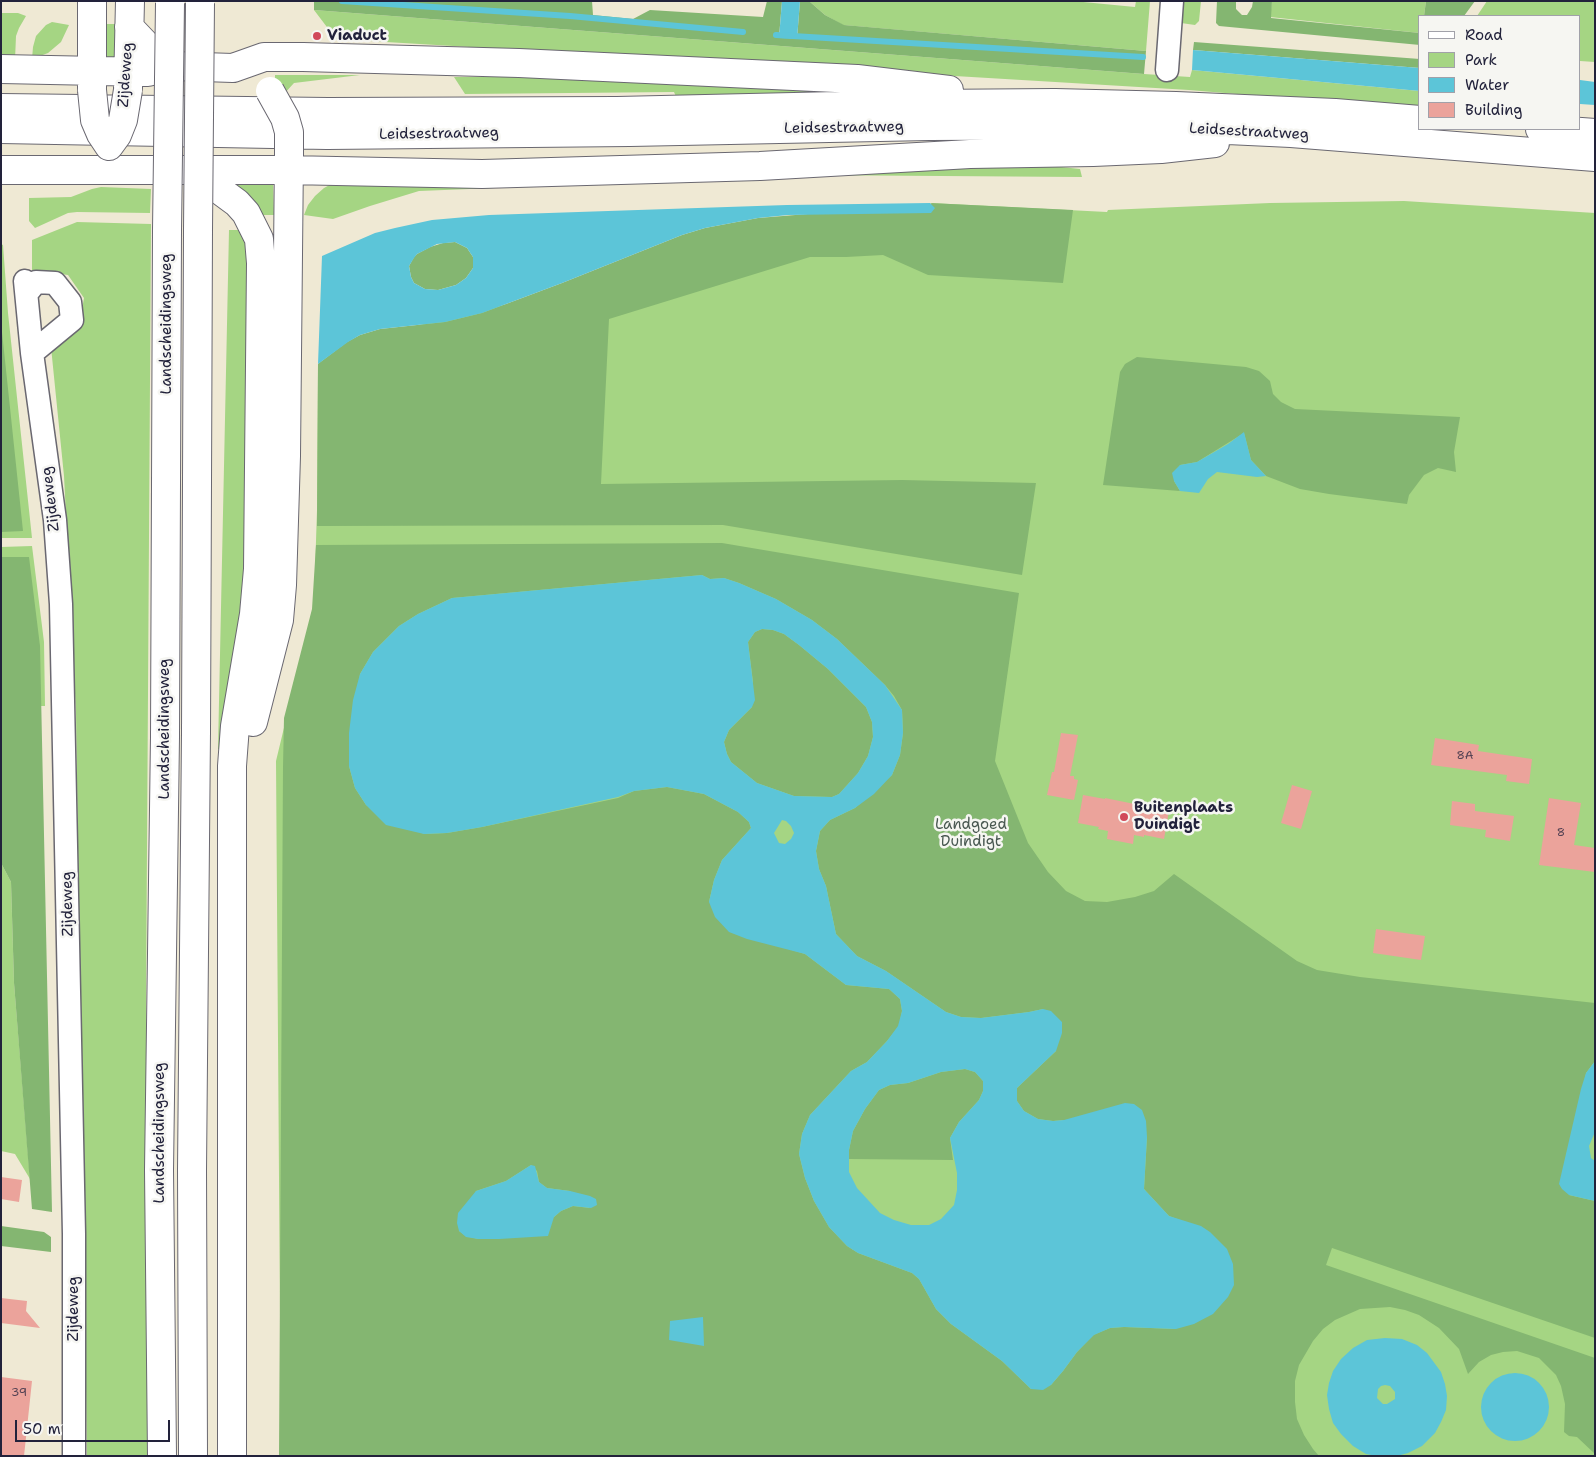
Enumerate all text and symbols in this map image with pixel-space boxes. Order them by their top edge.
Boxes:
legend [1418,15,1581,130]
text: Road [1465,25,1503,45]
place label: Viaduct [327,27,387,45]
marker: Viaduct [311,30,323,42]
street label: Zijdeweg [115,42,137,108]
text: Park [1465,50,1497,70]
text: Water [1465,75,1509,95]
text: Building [1465,100,1522,120]
street label: Leidsestraatweg [784,118,904,138]
street label: Leidsestraatweg [1189,120,1309,144]
street label: Leidsestraatweg [379,124,499,144]
street label: Landscheidingsweg [158,253,176,395]
street label: Zijdeweg [38,466,64,532]
street label: Landscheidingsweg [156,658,174,800]
house number: 8A [1456,749,1474,763]
place label: Buitenplaats Duindigt [1134,799,1233,834]
marker: Buitenplaats Duindigt [1118,811,1130,823]
park label: Landgoed Duindigt [935,816,1007,851]
house number: 8 [1557,826,1565,840]
street label: Zijdeweg [58,871,78,937]
street label: Landscheidingsweg [151,1062,169,1204]
street label: Zijdeweg [65,1276,83,1342]
house number: 39 [11,1386,27,1400]
scale bar [18,1410,172,1442]
text: 50 m [23,1419,61,1439]

